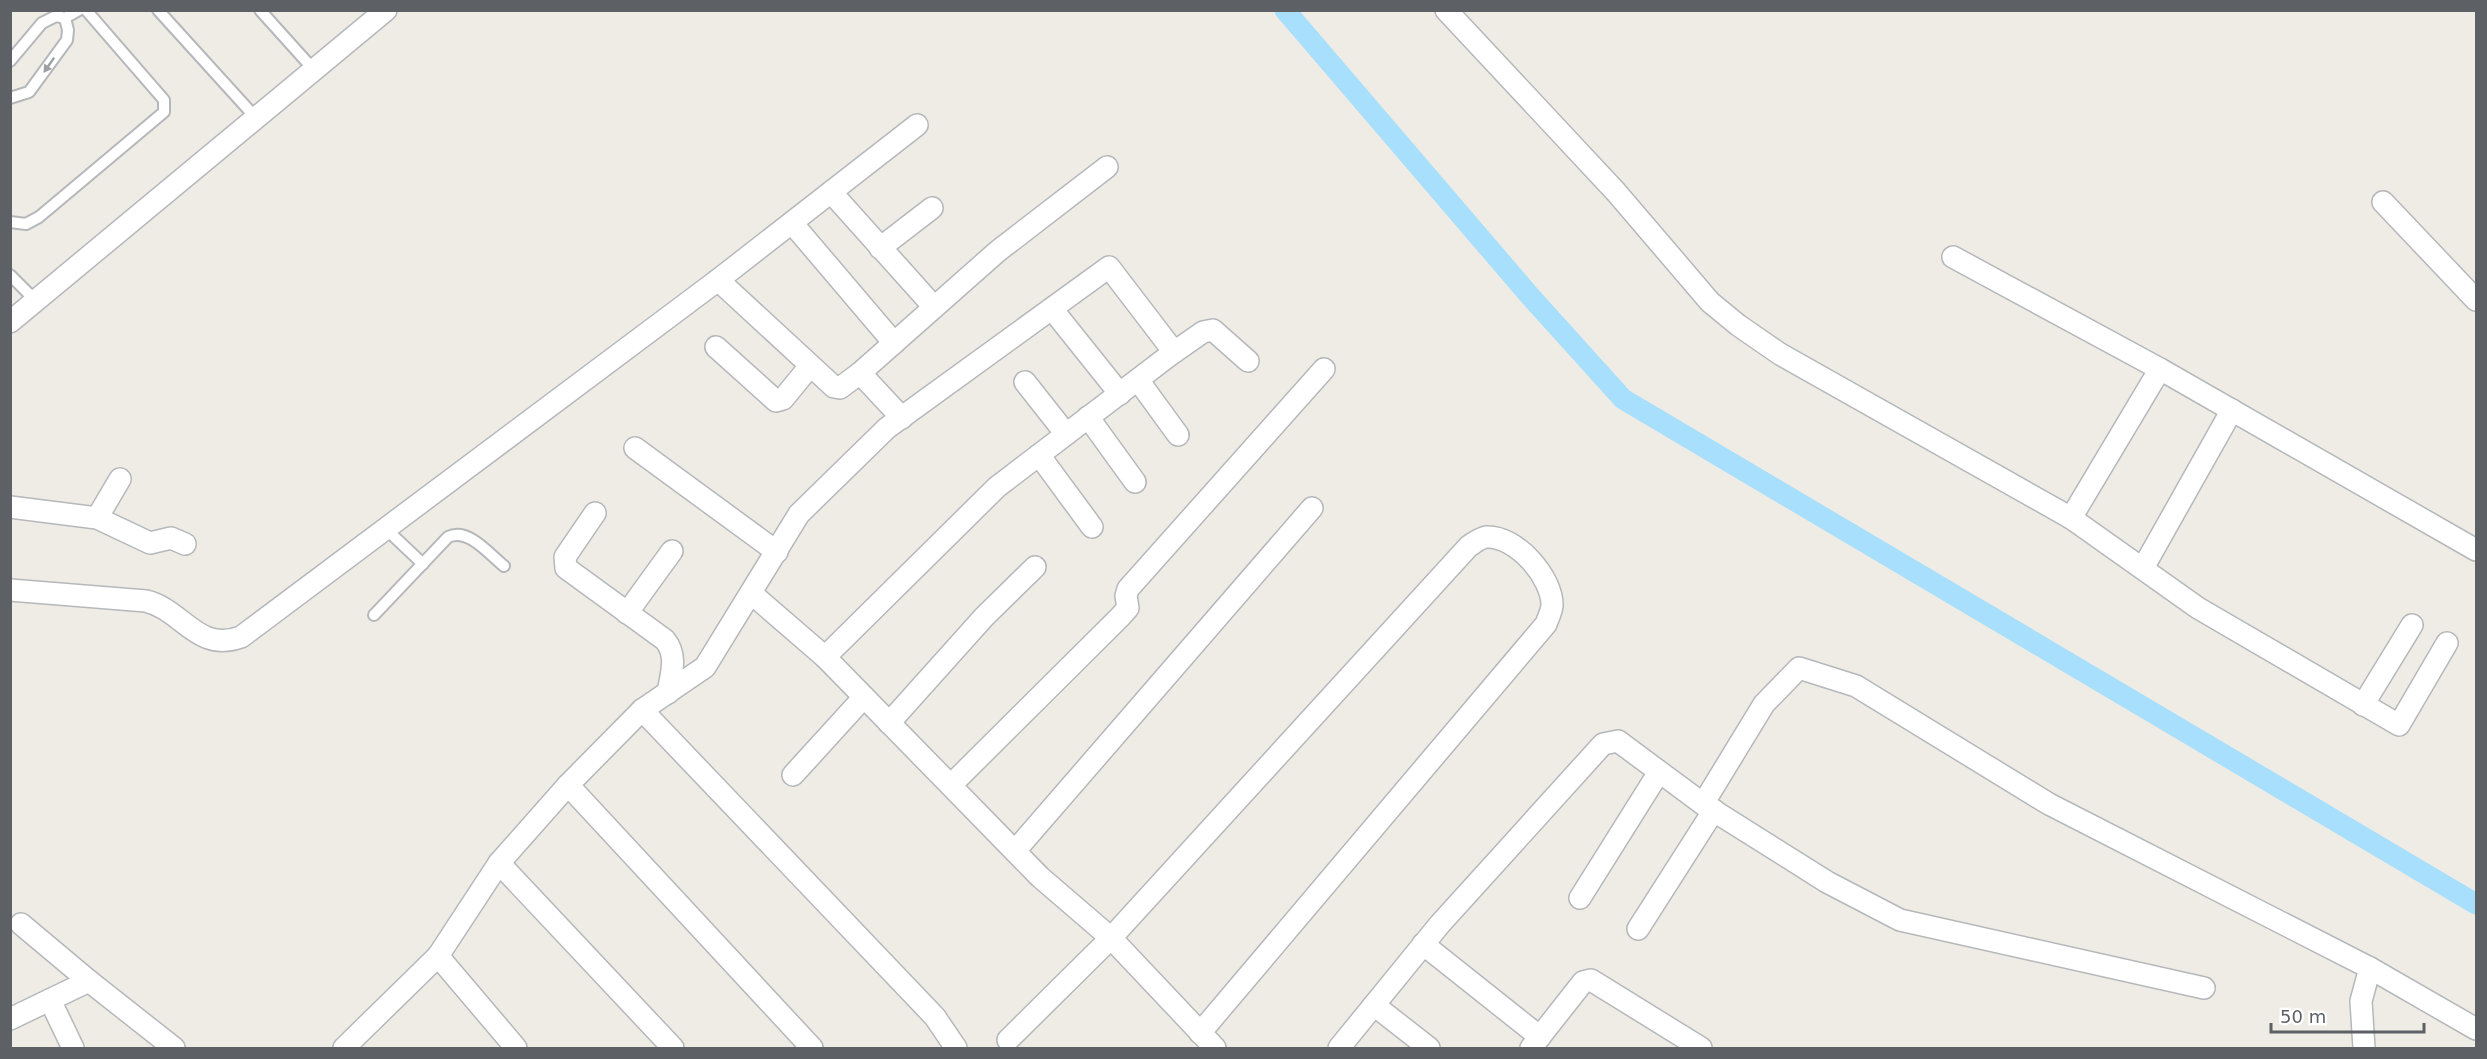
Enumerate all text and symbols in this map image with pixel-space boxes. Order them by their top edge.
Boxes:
one-way arrow [44,57,55,73]
scale bar [2271,996,2424,1034]
text: 50 m [2280,1006,2326,1027]

